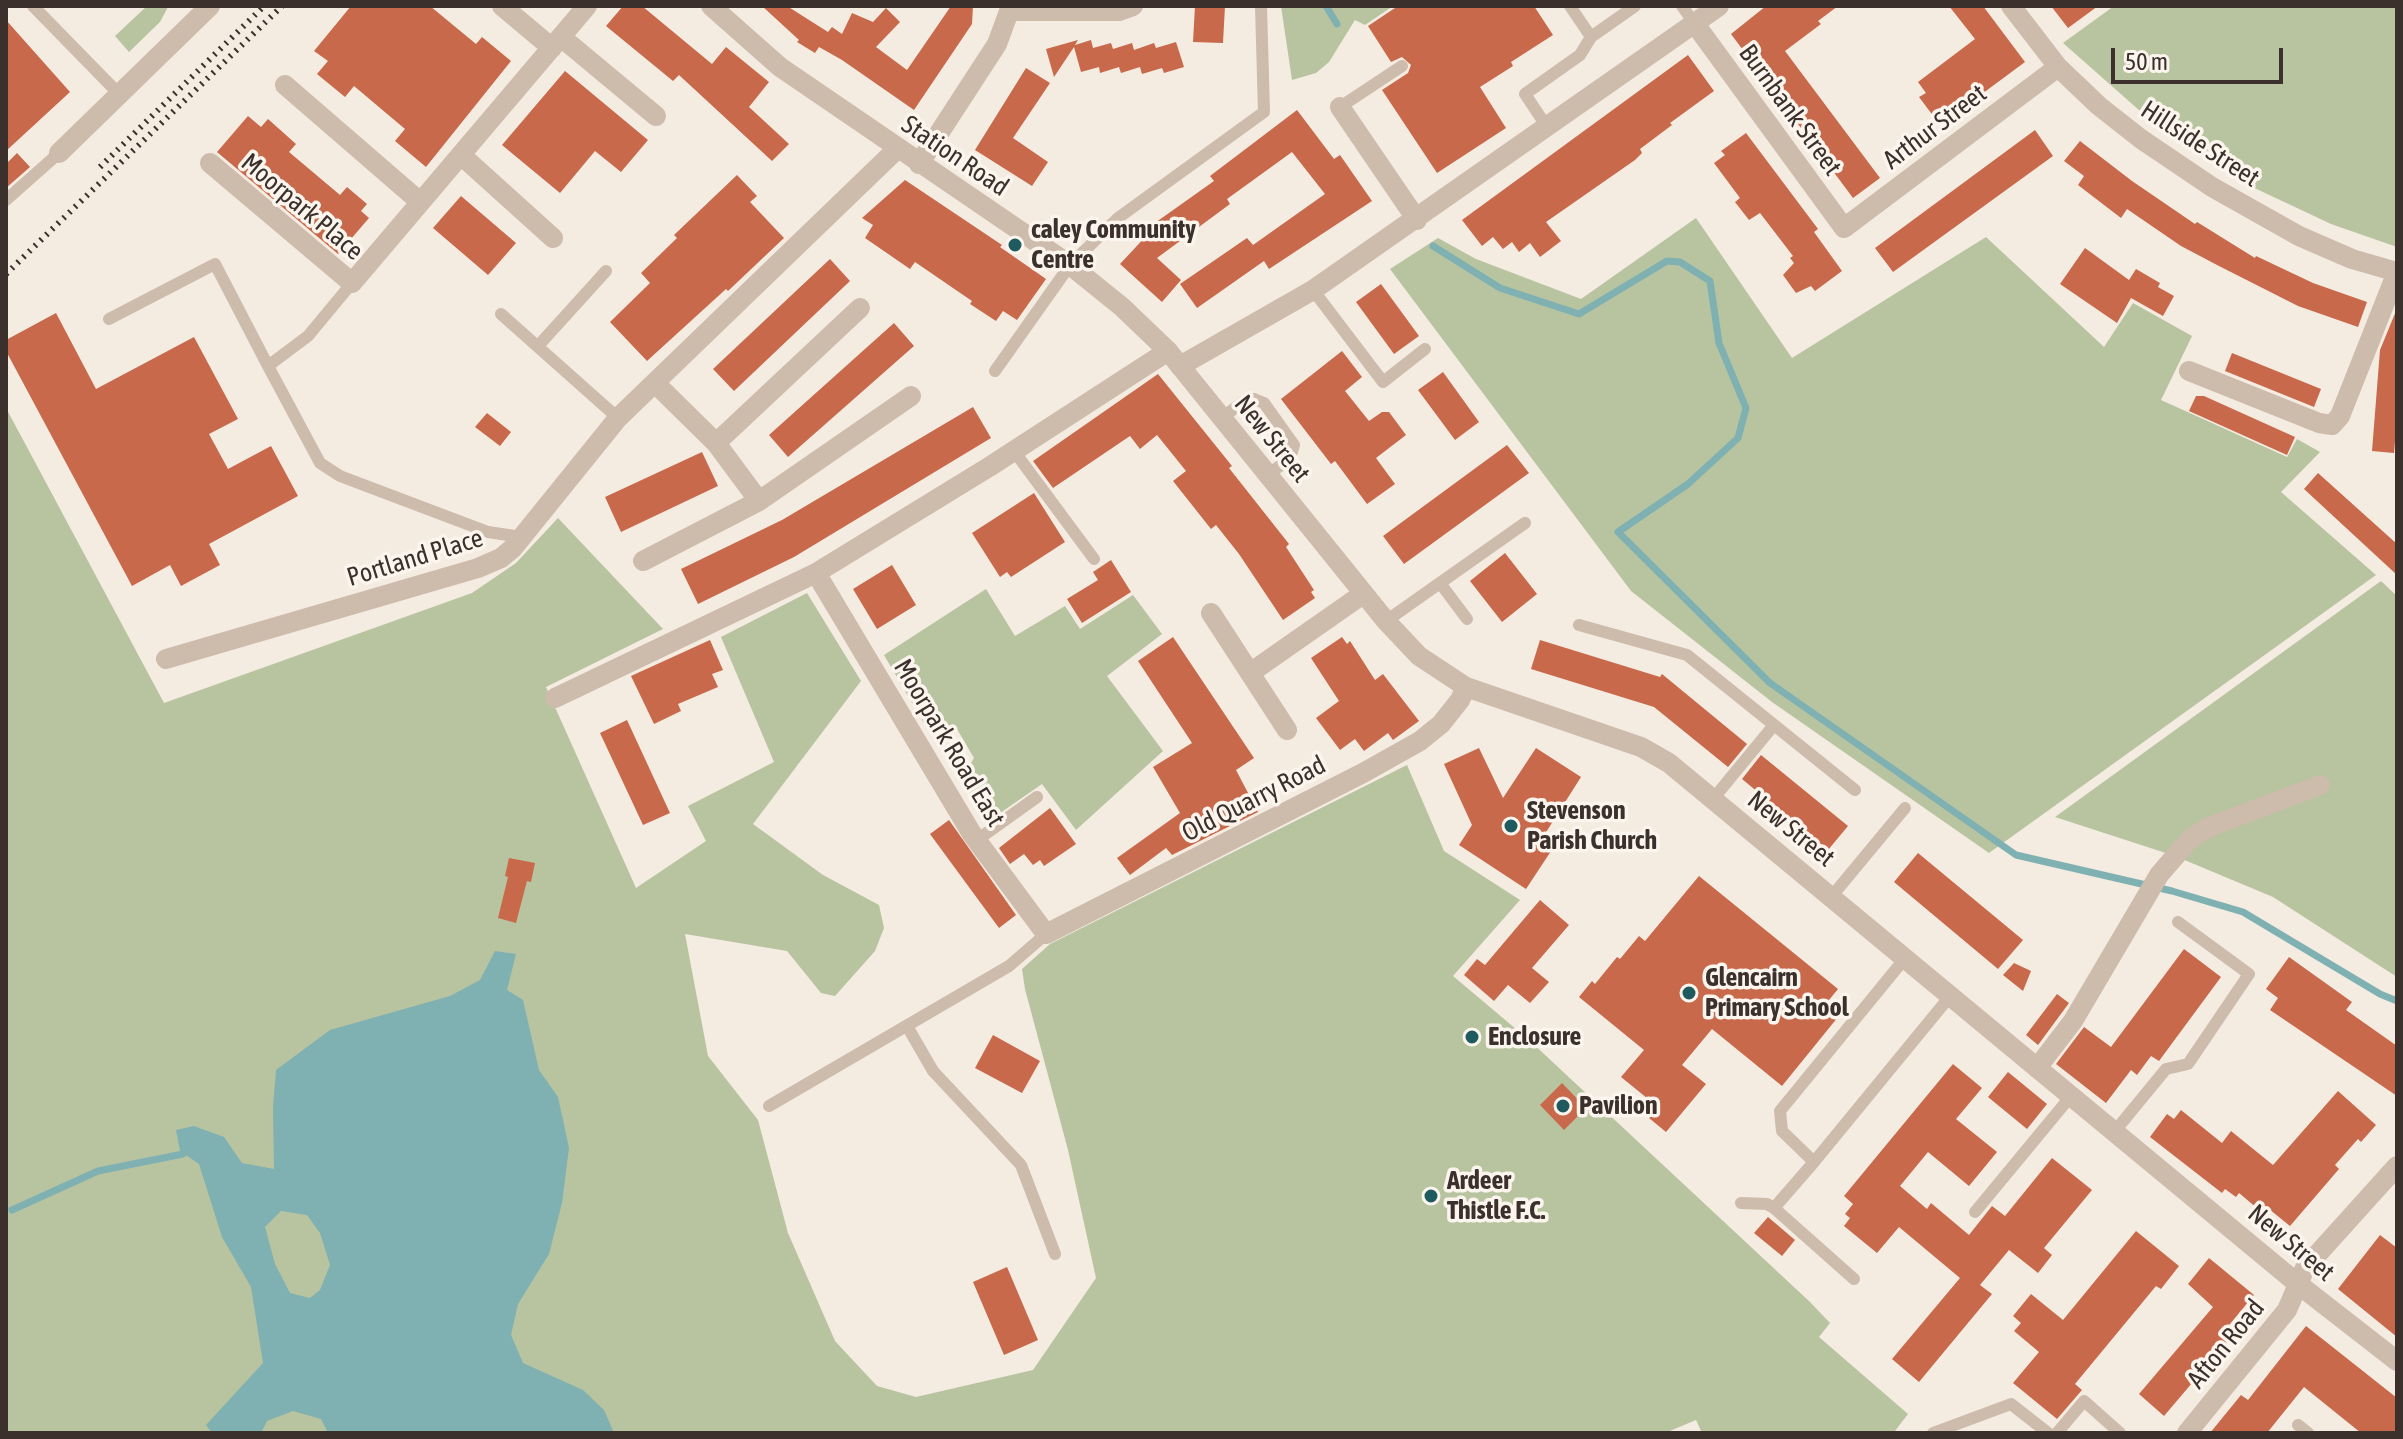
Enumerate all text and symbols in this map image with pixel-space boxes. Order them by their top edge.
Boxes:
scale bar [2115,32,2287,82]
street label: Burnbank Street [1732,38,1848,182]
text: 50 m [2125,48,2168,75]
street label: Arthur Street [1877,78,1993,176]
street label: Hillside Street [2135,94,2265,194]
street label: Station Road [896,109,1014,203]
street label: Moorpark Place [235,147,369,267]
place label: caley Community Centre [1031,214,1196,276]
marker: caley Community Centre [1006,236,1024,254]
street label: New Street [1227,389,1317,489]
street label: Portland Place [343,523,487,593]
street label: Moorpark Road East [887,654,1011,832]
street label: Old Quarry Road [1177,750,1331,848]
street label: New Street [1741,784,1841,874]
place label: Stevenson Parish Church [1527,795,1657,856]
marker: Stevenson Parish Church [1502,817,1520,835]
place label: Glencairn Primary School [1705,962,1849,1024]
marker: Glencairn Primary School [1680,984,1698,1002]
place label: Enclosure [1488,1021,1581,1053]
marker: Enclosure [1463,1028,1481,1046]
place label: Pavilion [1579,1090,1658,1122]
marker: Pavilion [1554,1097,1572,1115]
place label: Ardeer Thistle F.C. [1447,1165,1545,1226]
marker: Ardeer Thistle F.C. [1422,1187,1440,1205]
street label: New Street [2242,1198,2340,1288]
street label: Afton Road [2181,1293,2271,1395]

